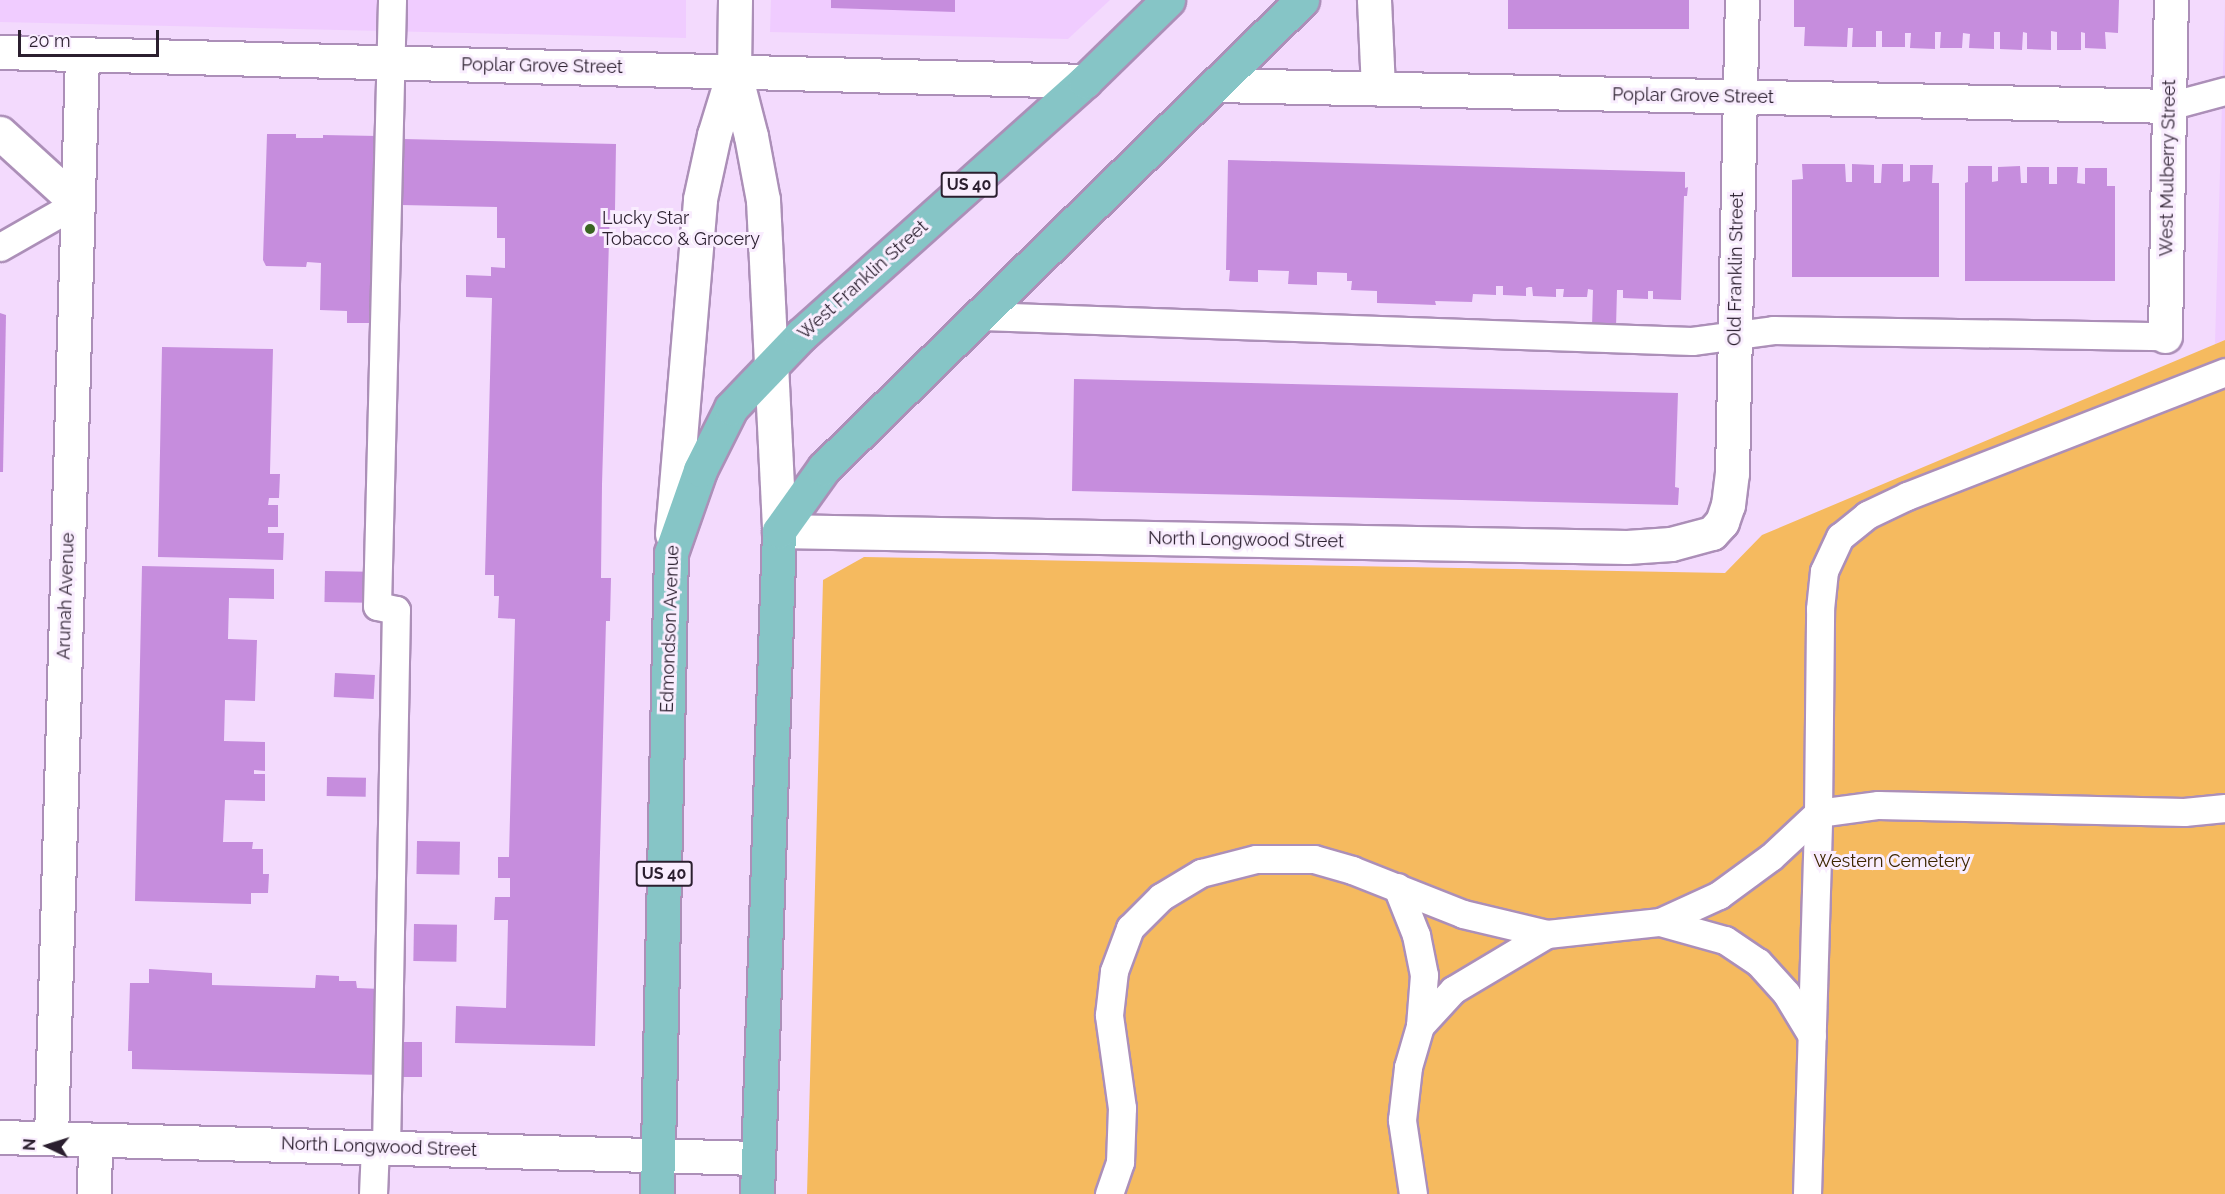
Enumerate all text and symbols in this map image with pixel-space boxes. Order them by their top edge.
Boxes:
scale bar [21,18,162,56]
text: 20 m [29,30,71,51]
street label: Poplar Grove Street [461,54,623,78]
street label: West Mulberry Street [2156,79,2180,257]
street label: Poplar Grove Street [1612,84,1774,108]
road number: US 40 [940,172,998,198]
street label: Old Franklin Street [1724,192,1748,346]
place label: Lucky Star Tobacco & Grocery [602,208,760,250]
street label: West Franklin Street [794,216,932,344]
marker: Lucky Star Tobacco & Grocery [583,222,597,236]
street label: North Longwood Street [1148,527,1344,553]
street label: Arunah Avenue [53,532,79,660]
street label: Edmondson Avenue [656,544,684,714]
park label: Western Cemetery [1813,850,1971,872]
road number: US 40 [636,861,692,887]
north arrow [18,1116,78,1176]
street label: North Longwood Street [281,1133,477,1161]
text: N [20,1138,39,1151]

